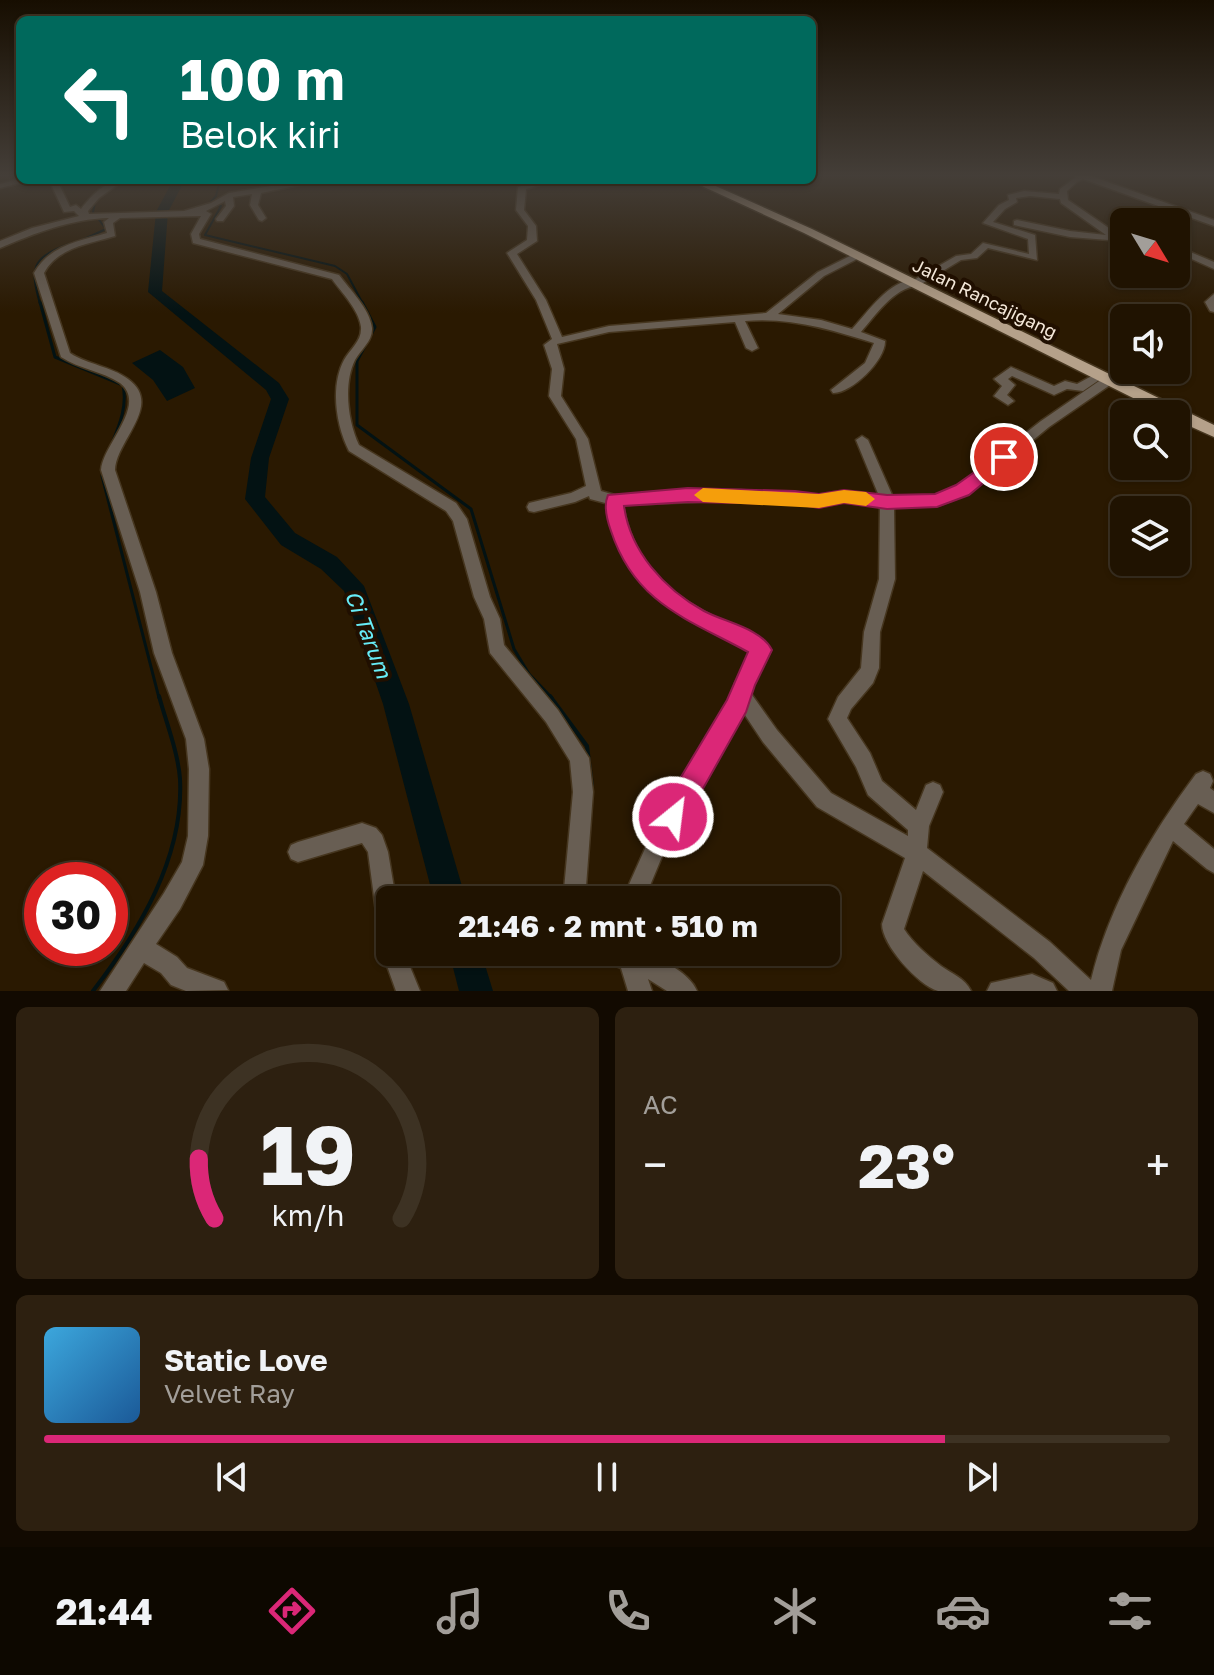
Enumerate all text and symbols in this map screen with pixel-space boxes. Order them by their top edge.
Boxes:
text: 100 m [180,45,345,112]
icon: left [48,48,152,152]
text: Belok kiri [180,113,341,156]
north arrow [1110,208,1190,288]
map controls [1110,208,1190,576]
street label: Jalan Rancajigang [909,253,1061,343]
button: sound [1110,304,1190,384]
button: search [1110,400,1190,480]
pin [970,423,1038,491]
icon: arrive [982,435,1026,479]
button: layers [1110,496,1190,576]
water label: Ci Tarum [340,586,399,683]
position arrow [631,775,715,859]
speed limit sign: 30 [24,862,128,966]
text: 21:46 · 2 mnt · 510 m [458,908,758,944]
text: AC [643,1089,678,1120]
text: 19 [260,1103,355,1203]
text: 23° [858,1129,955,1201]
text: − [643,1138,667,1191]
text: + [1146,1138,1170,1191]
text: km/h [271,1198,344,1232]
text: Static Love [164,1342,328,1378]
text: Velvet Ray [164,1378,295,1409]
icon: previous [210,1455,254,1499]
icon: pause [585,1455,629,1499]
icon: next [960,1455,1004,1499]
icon: directions [264,1583,320,1639]
icon: music [432,1583,488,1639]
icon: phone [600,1583,656,1639]
icon: climate [767,1583,823,1639]
icon: car [935,1583,991,1639]
icon: filters [1102,1583,1158,1639]
text: 21:44 [56,1590,153,1633]

